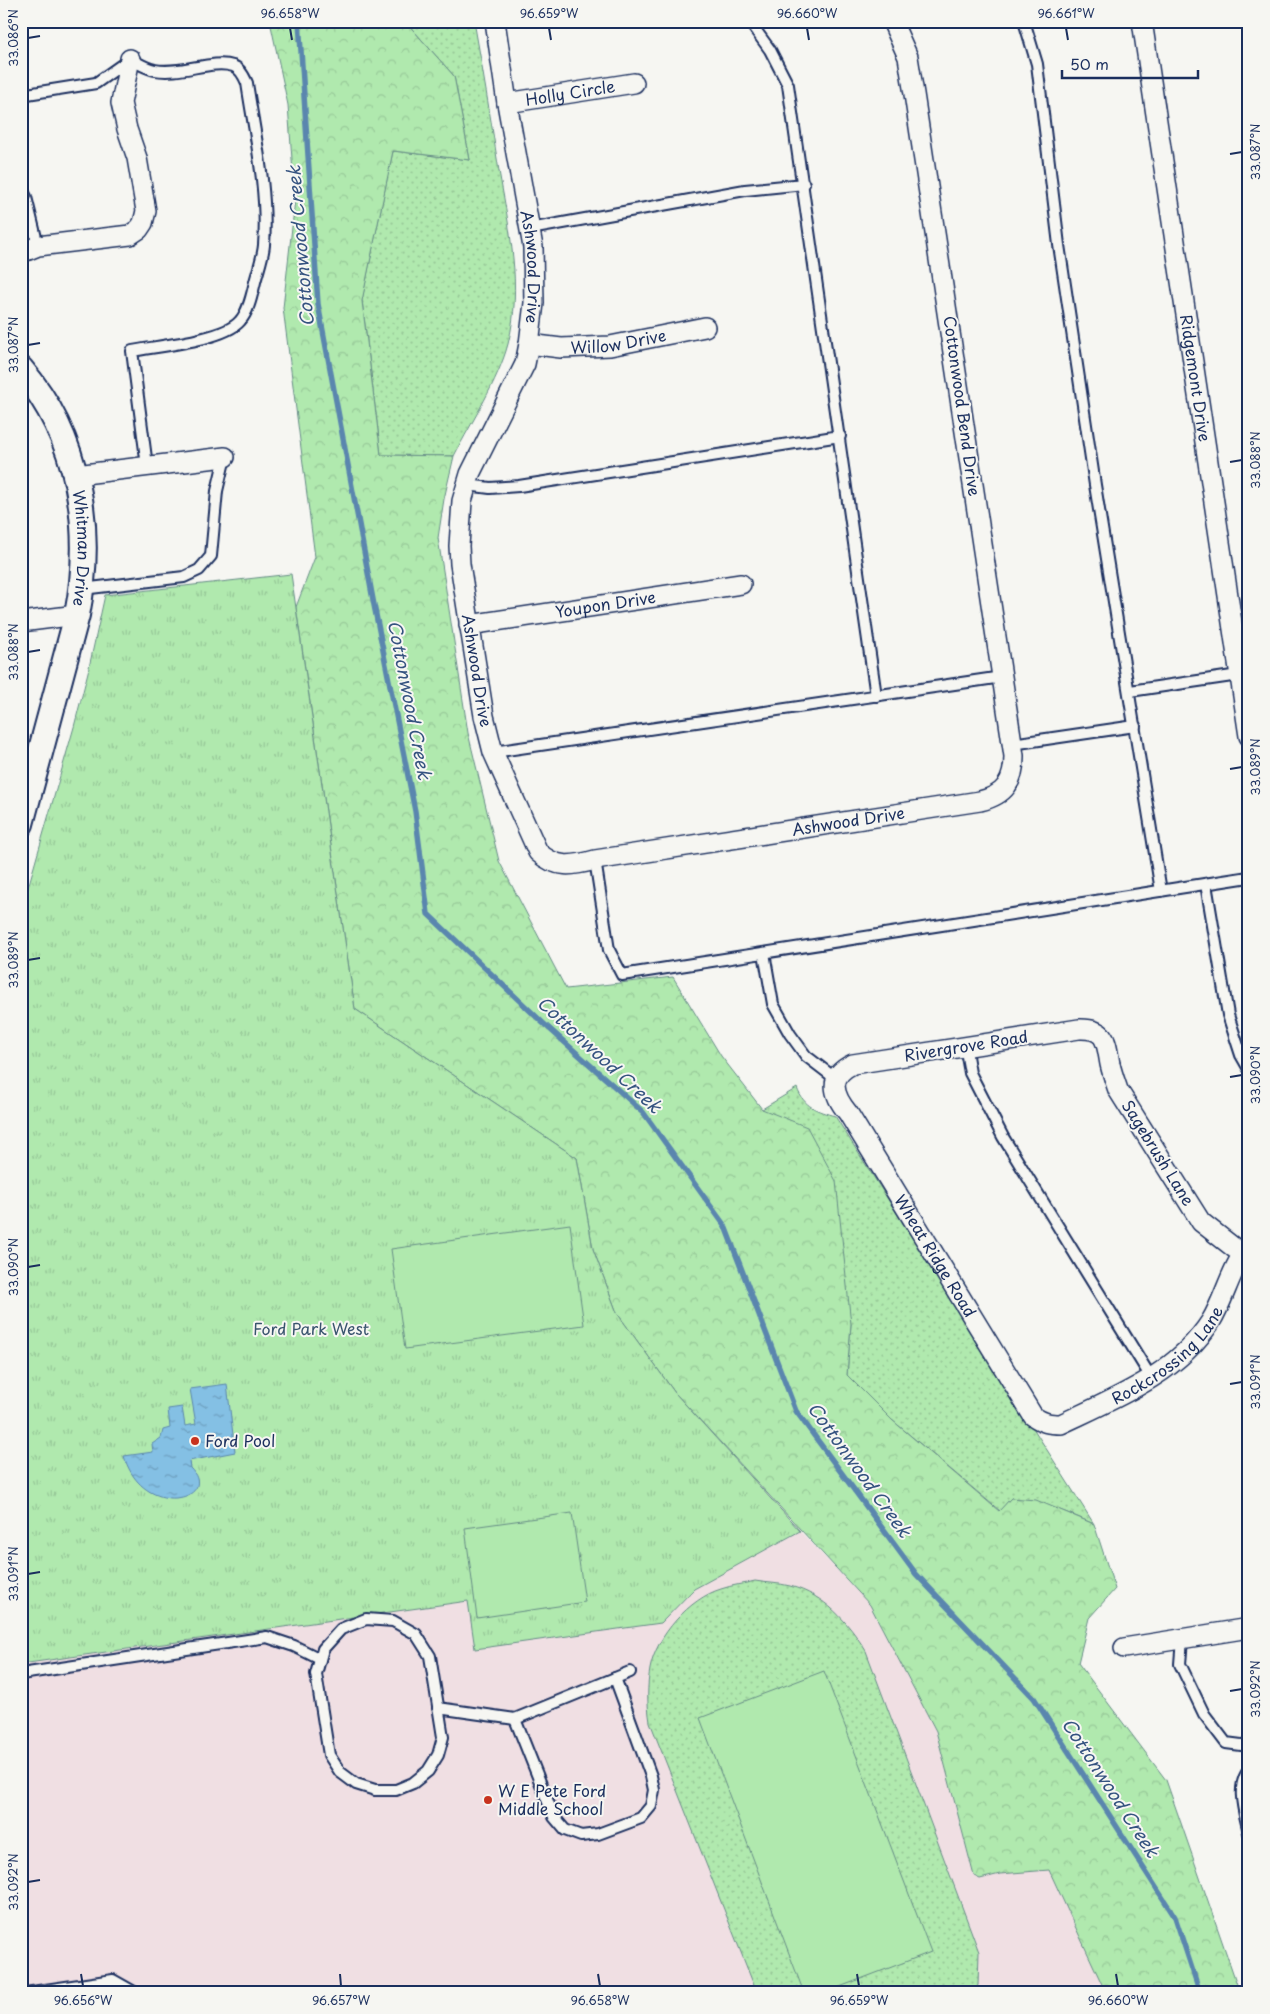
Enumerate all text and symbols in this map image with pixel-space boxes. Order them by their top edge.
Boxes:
text: 96.658°W [261,4,320,22]
text: 96.659°W [520,4,579,22]
text: 96.660°W [777,4,838,22]
text: 96.661°W [1037,4,1095,22]
text: 33.086°N [4,9,22,67]
scale bar [1062,48,1199,80]
text: 50 m [1070,52,1109,75]
street label: Holly Circle [524,73,617,111]
text: 33.087°N [1246,124,1264,180]
water label: Cottonwood Creek [279,163,320,328]
street label: Ashwood Drive [516,208,547,325]
street label: Ridgemont Drive [1175,313,1218,443]
street label: Cottonwood Bend Drive [938,314,988,498]
text: 33.087°N [4,317,22,373]
street label: Willow Drive [570,322,668,359]
text: 33.088°N [1246,431,1264,489]
street label: Whitman Drive [68,488,97,608]
street label: Youpon Drive [553,584,657,623]
street label: Ashwood Drive [457,612,499,729]
water label: Cottonwood Creek [382,618,439,783]
text: 33.088°N [4,623,22,681]
text: 33.089°N [1246,738,1264,796]
street label: Ashwood Drive [790,800,906,841]
text: 33.089°N [4,931,22,989]
water label: Cottonwood Creek [532,989,669,1120]
street label: Rivergrove Road [902,1023,1030,1067]
text: 33.090°N [1246,1046,1264,1104]
street label: Sagebrush Lane [1117,1095,1201,1210]
street label: Wheat Ridge Road [889,1189,983,1321]
text: 33.090°N [4,1238,22,1296]
street label: Rockcrossing Lane [1107,1302,1228,1409]
park label: Ford Park West [253,1316,369,1340]
text: 33.091°N [1246,1354,1264,1410]
water label: Cottonwood Creek [802,1396,919,1543]
place label: Ford Pool [205,1428,275,1452]
marker: Ford Pool [189,1435,201,1447]
text: 33.091°N [4,1546,22,1602]
text: 33.092°N [1246,1660,1264,1718]
water label: Cottonwood Creek [1056,1712,1167,1863]
place label: W E Pete Ford Middle School [498,1778,606,1820]
marker: W E Pete Ford Middle School [482,1794,494,1806]
text: 33.092°N [4,1853,22,1911]
text: 96.656°W [54,1991,113,2009]
text: 96.657°W [312,1991,371,2009]
text: 96.658°W [571,1991,630,2009]
text: 96.659°W [830,1991,889,2009]
text: 96.660°W [1088,1991,1149,2009]

